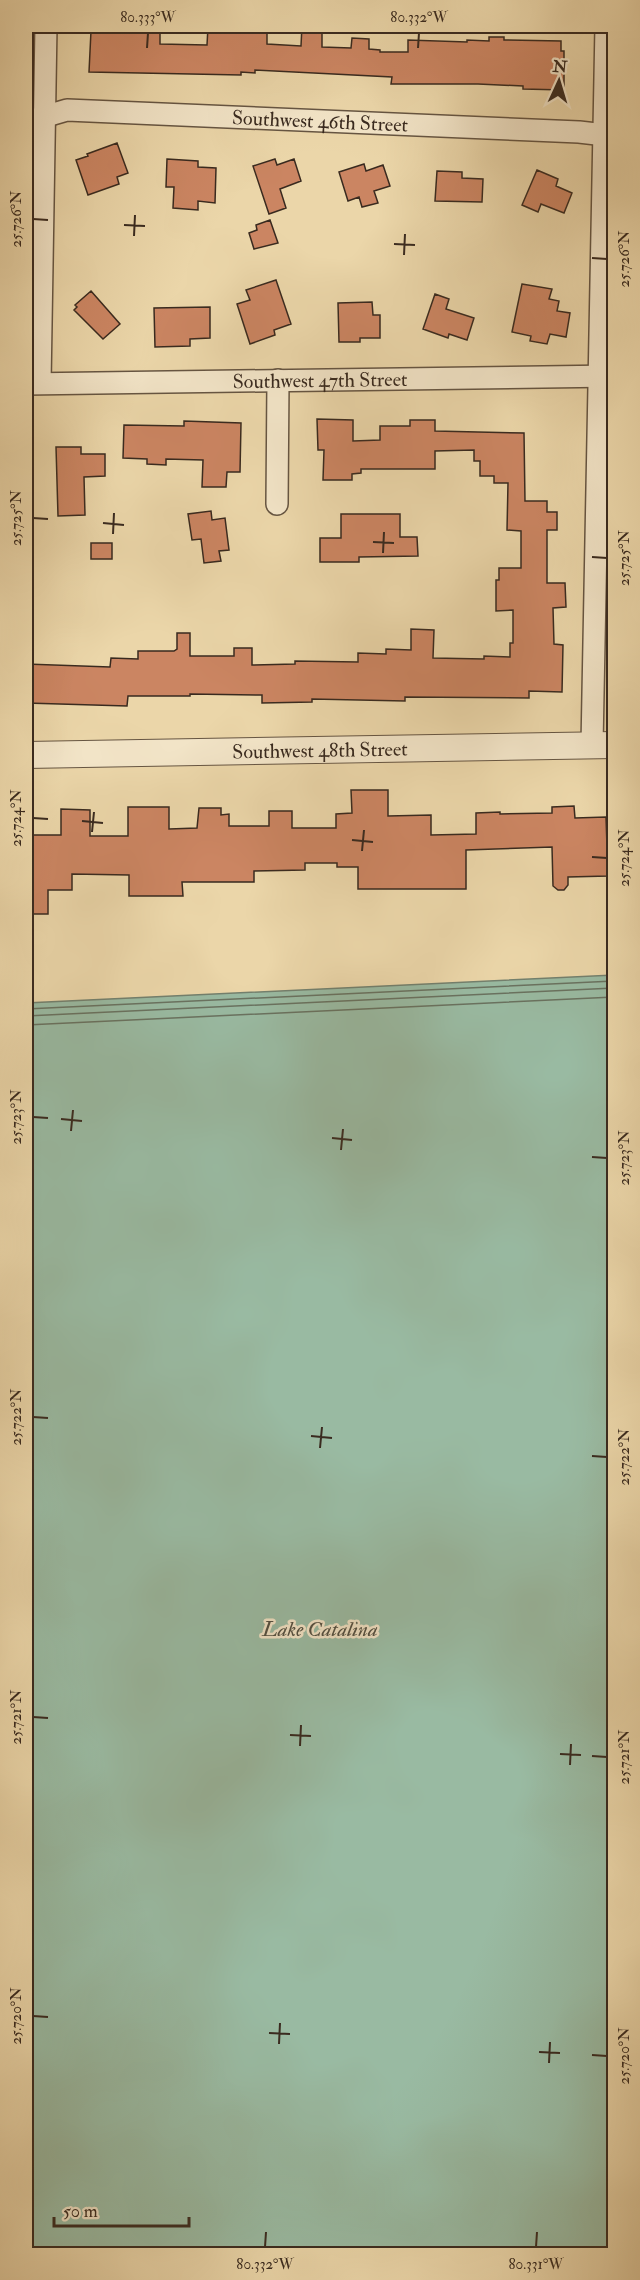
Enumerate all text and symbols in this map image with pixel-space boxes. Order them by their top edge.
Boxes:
text: 80.333°W [120,8,176,27]
text: 80.332°W [390,8,448,27]
north arrow [529,51,589,111]
text: N [551,56,568,78]
street label: Southwest 46th Street [231,105,409,137]
text: 25.726°N [7,190,26,248]
text: 25.726°N [615,230,634,288]
street label: Southwest 47th Street [232,366,408,394]
text: 25.725°N [7,489,26,546]
text: 25.725°N [615,529,634,586]
street label: Southwest 48th Street [232,736,408,764]
text: 25.724°N [7,789,26,847]
text: 25.724°N [615,829,634,887]
text: 25.723°N [7,1089,26,1145]
text: 25.723°N [615,1130,634,1186]
text: 25.722°N [7,1388,26,1446]
text: 25.722°N [615,1428,634,1486]
water label: Lake Catalina [261,1616,378,1643]
text: 25.721°N [7,1689,26,1744]
text: 25.721°N [615,1729,634,1784]
text: 25.720°N [7,1987,26,2045]
text: 25.720°N [615,2027,634,2085]
scale bar [54,2190,189,2228]
text: 50 m [63,2200,98,2223]
text: 80.332°W [236,2255,294,2274]
text: 80.331°W [508,2255,564,2274]

